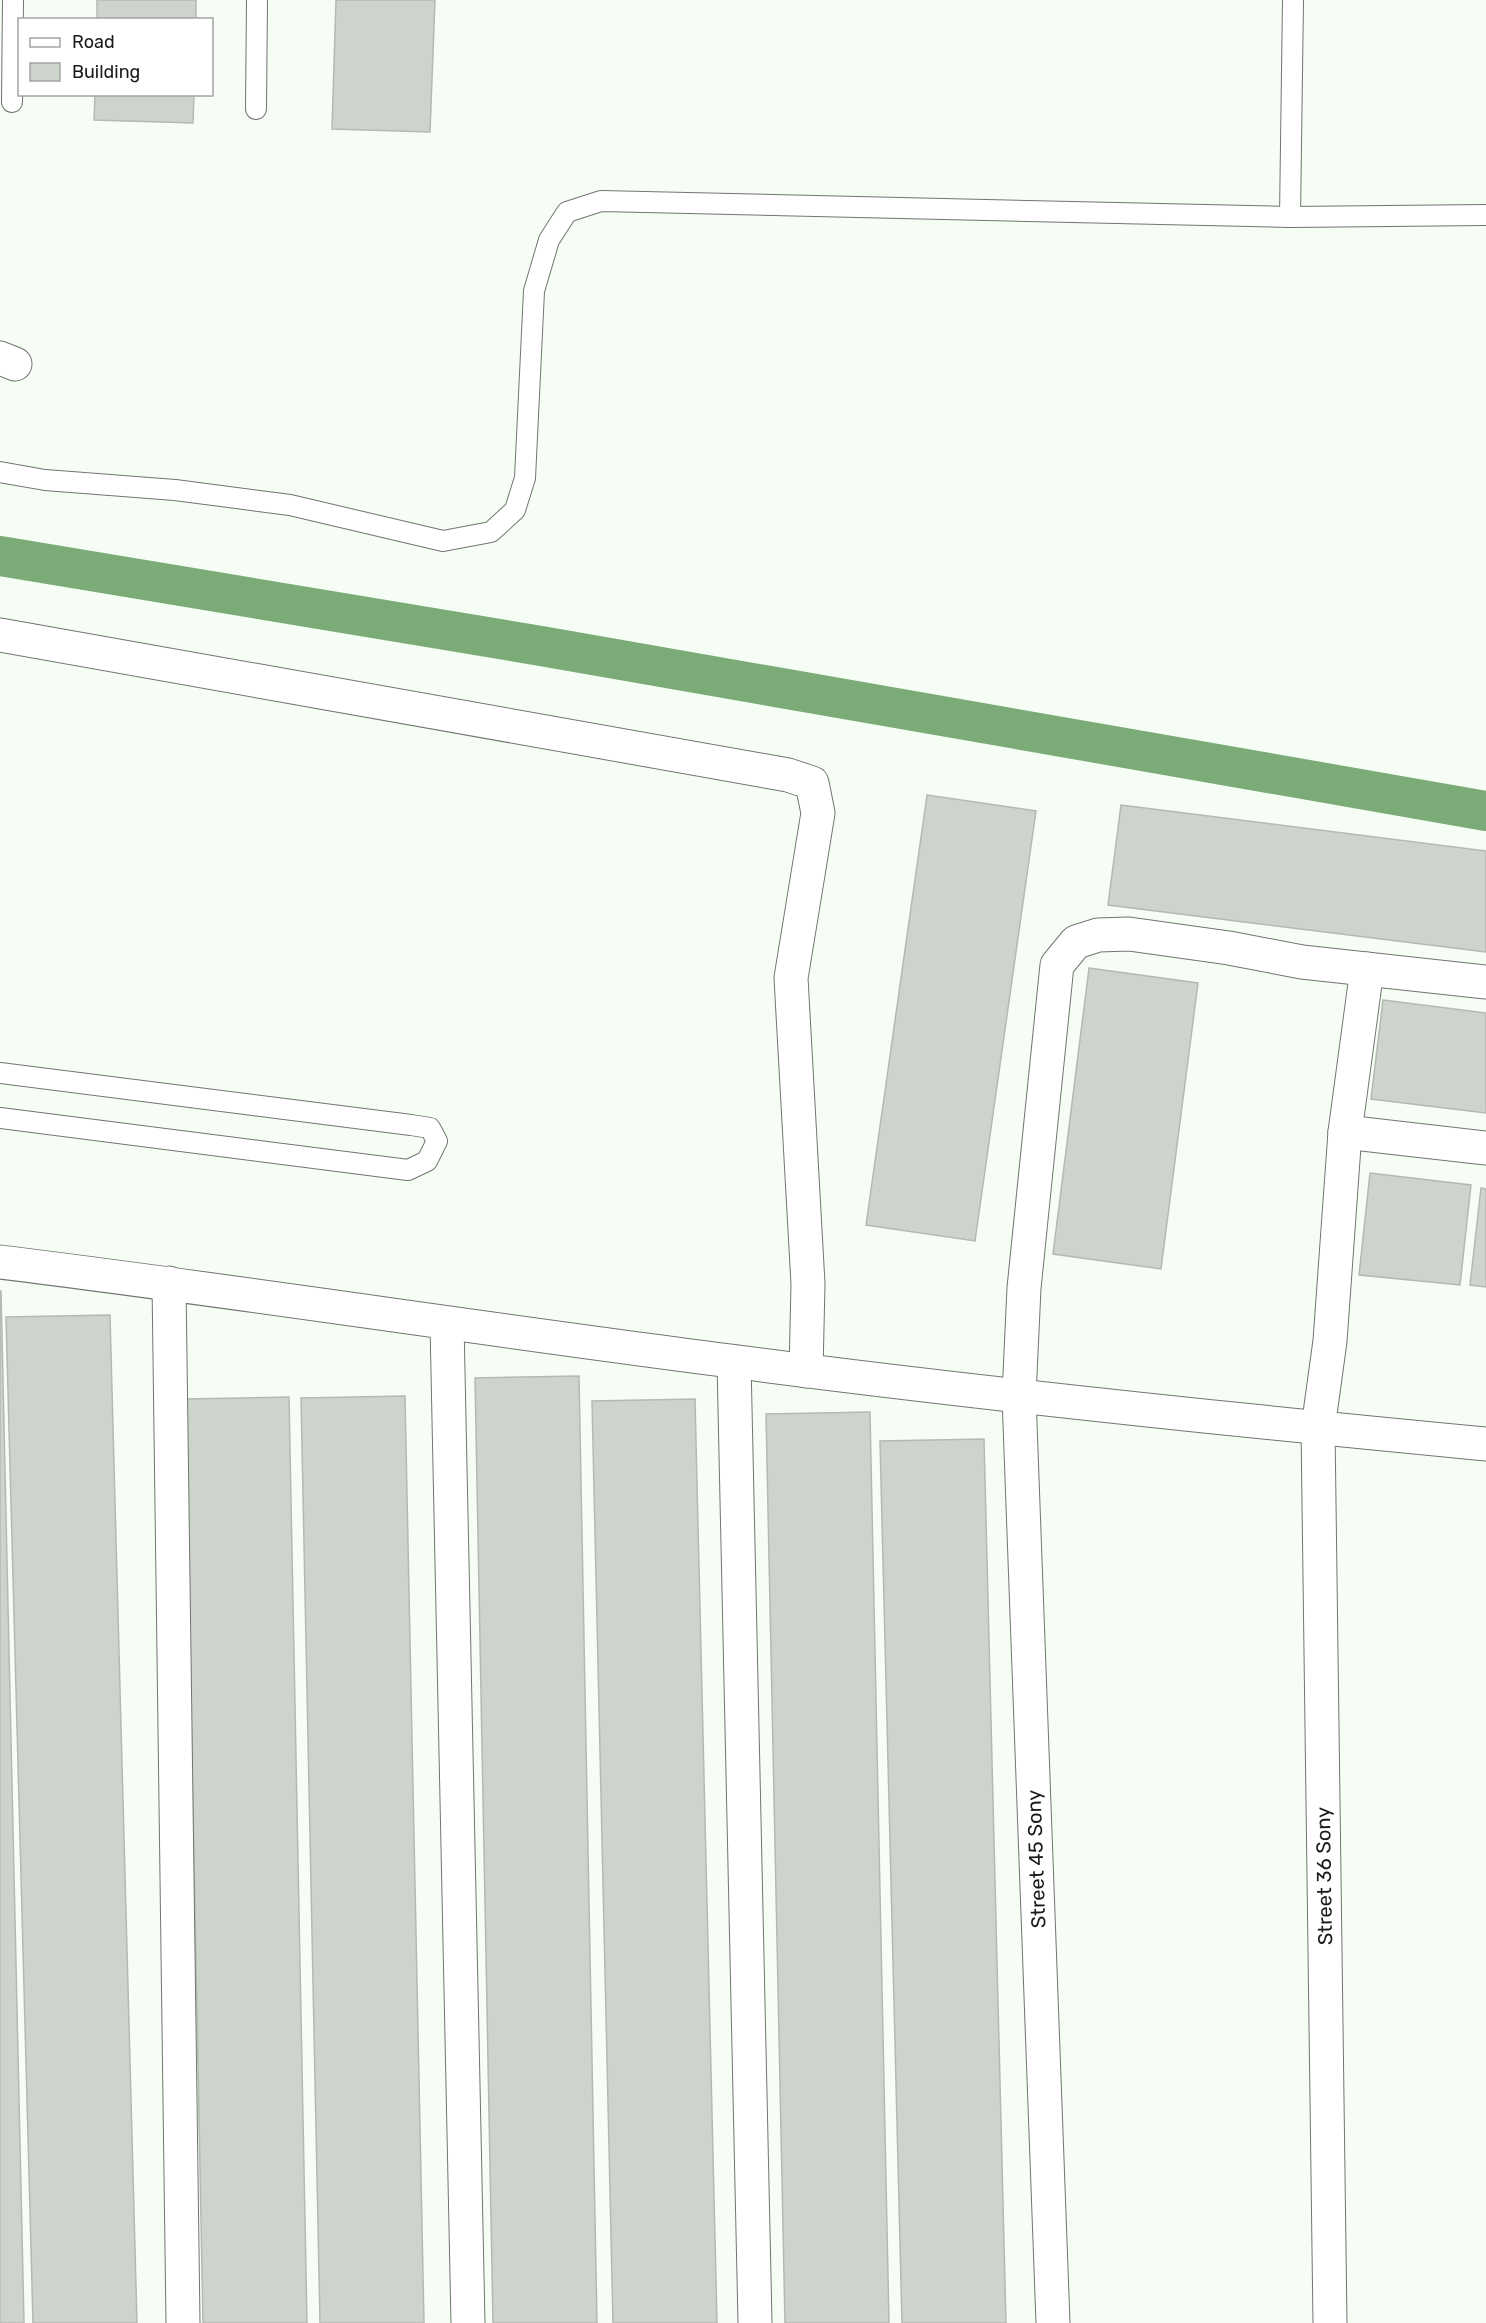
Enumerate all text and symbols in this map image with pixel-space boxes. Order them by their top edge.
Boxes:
legend [18,18,213,96]
text: Road [72,31,115,53]
text: Building [72,61,140,83]
street label: Street 45 Sony [1022,1789,1050,1929]
street label: Street 36 Sony [1311,1807,1337,1945]

